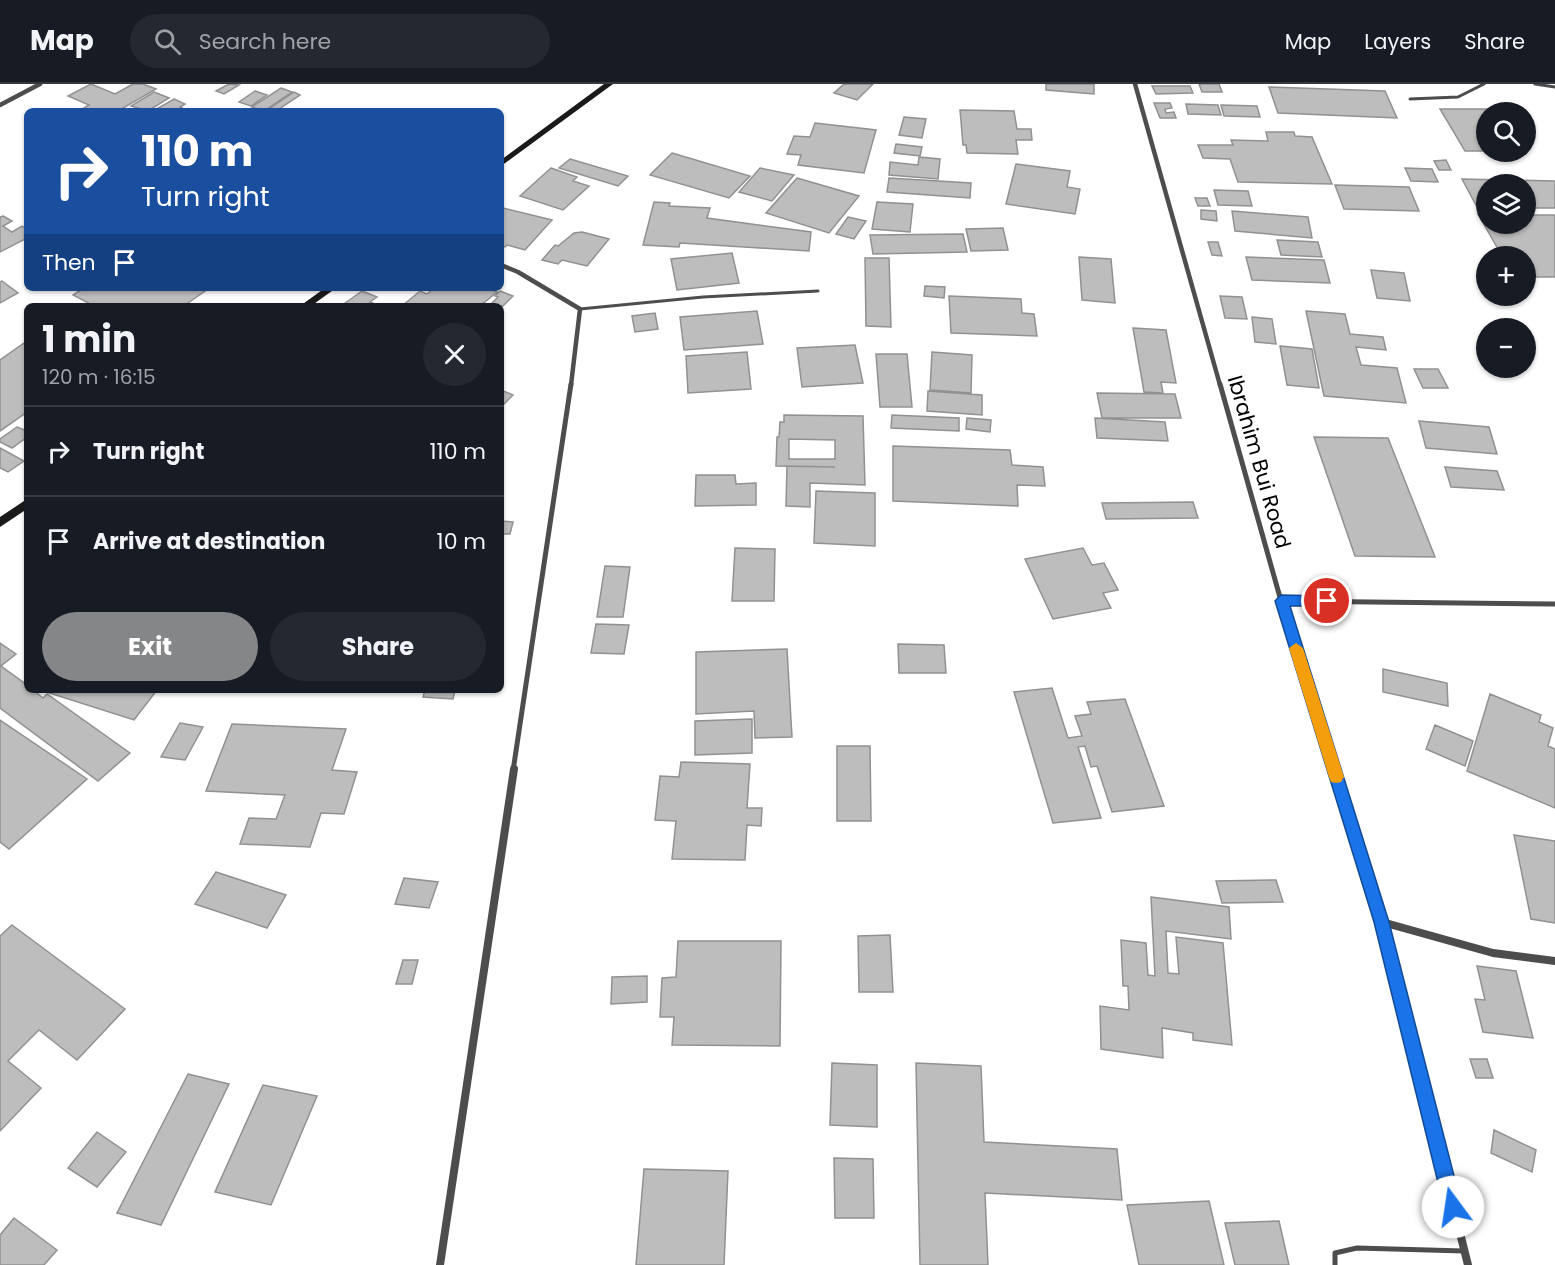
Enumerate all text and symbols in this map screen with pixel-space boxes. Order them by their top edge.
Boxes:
search box [130,14,550,68]
text: Map [30,21,94,60]
icon: search [151,25,184,58]
text: Search here [199,26,331,57]
text: Map [1285,27,1331,56]
text: Layers [1364,27,1431,56]
text: Share [1464,27,1525,56]
map controls [1476,102,1536,378]
button: search [1476,102,1536,162]
text: 110 m [141,122,253,181]
icon: right [42,132,120,210]
button: layers [1476,174,1536,234]
text: Turn right [141,178,270,215]
icon: arrive [108,246,141,279]
button: + [1476,246,1536,306]
text: Then [42,247,96,278]
text: 1 min [42,314,136,365]
button: − [1476,318,1536,378]
button: close [423,323,486,386]
text: 120 m · 16:15 [42,363,156,391]
street label: Ibrahim Bui Road [1221,372,1298,552]
icon: right [42,435,75,468]
text: Turn right [93,436,204,467]
text: 110 m [430,436,486,467]
icon: arrive [42,525,75,558]
text: Arrive at destination [93,526,325,557]
text: 10 m [437,526,486,557]
pin [1301,575,1352,626]
icon: arrive [1310,584,1343,617]
button: Exit [42,612,258,681]
button: Share [270,612,486,681]
position arrow [1421,1175,1485,1239]

